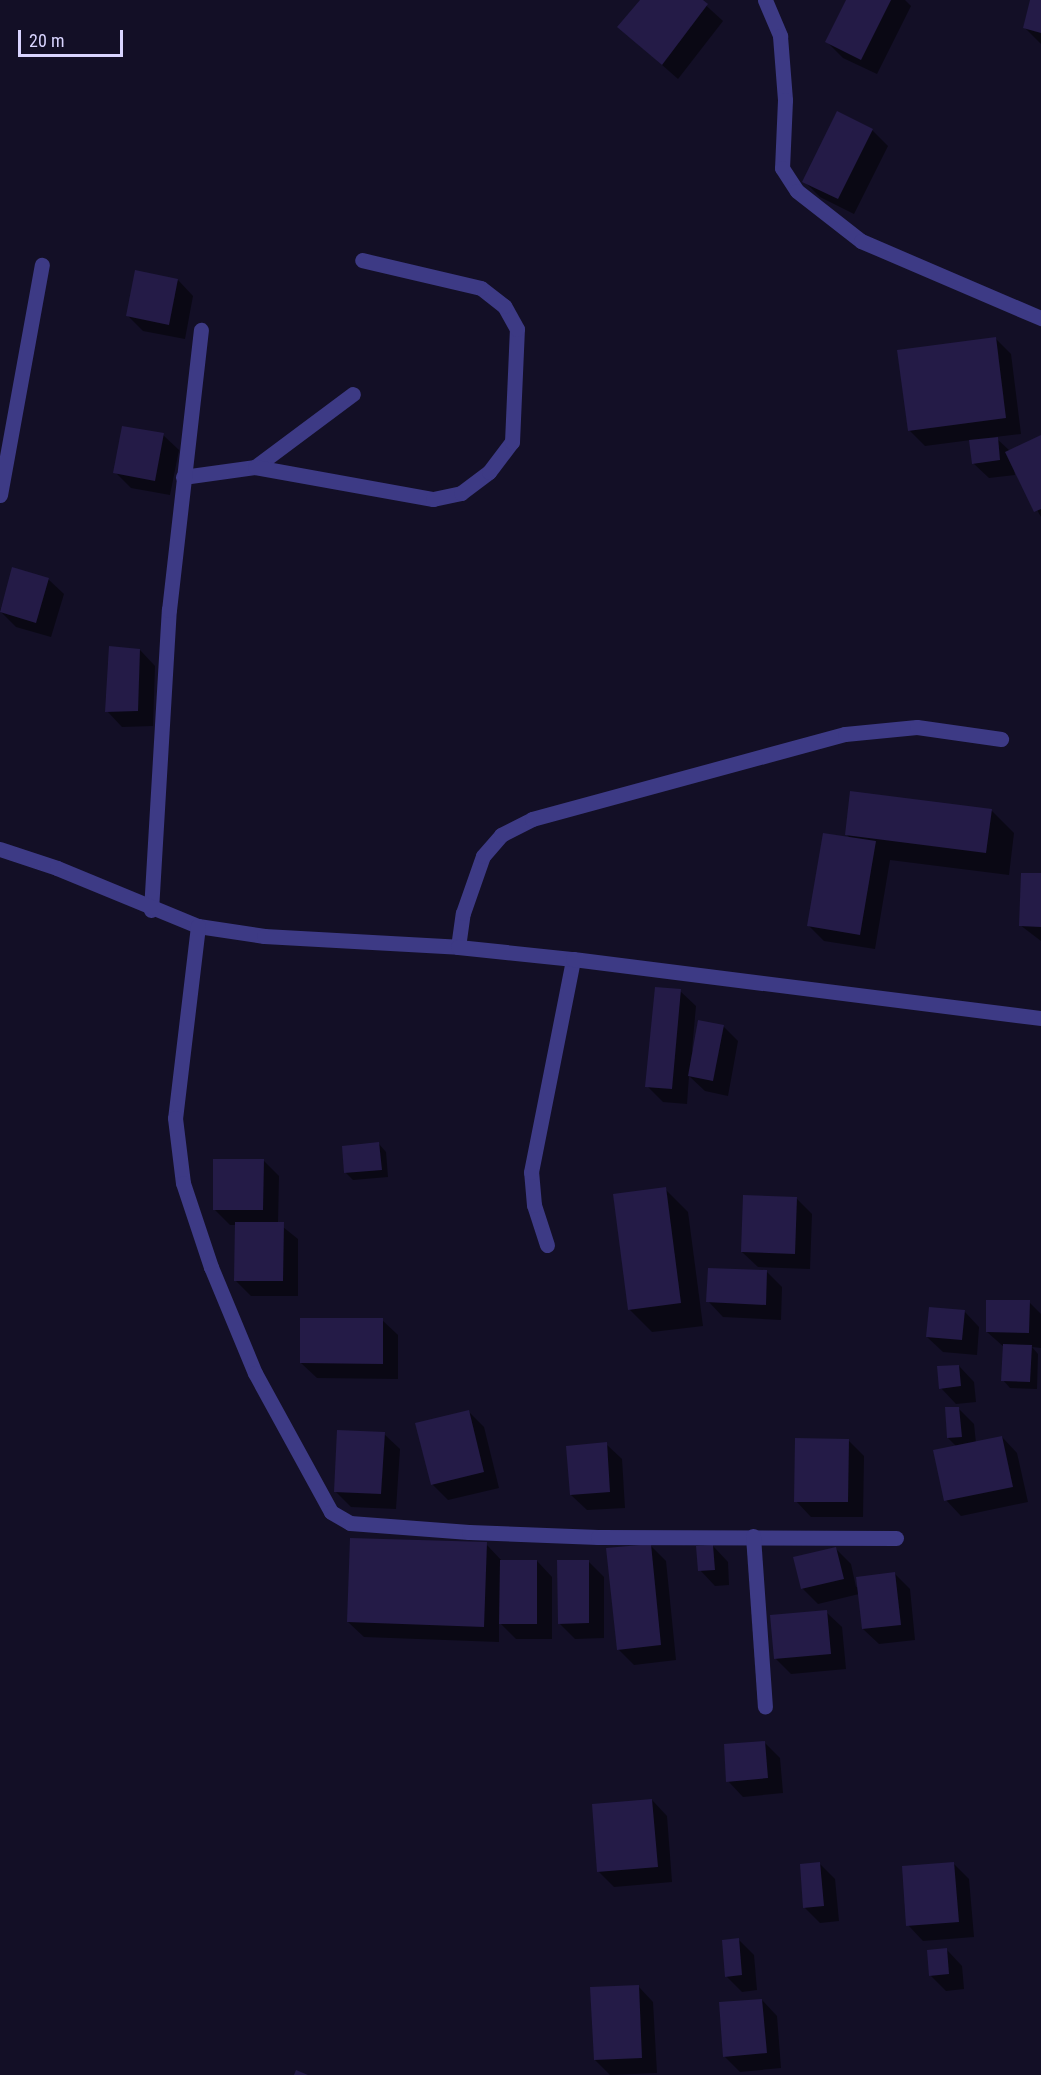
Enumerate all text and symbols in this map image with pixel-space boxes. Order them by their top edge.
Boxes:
scale bar [21,18,126,56]
text: 20 m [29,30,64,51]

